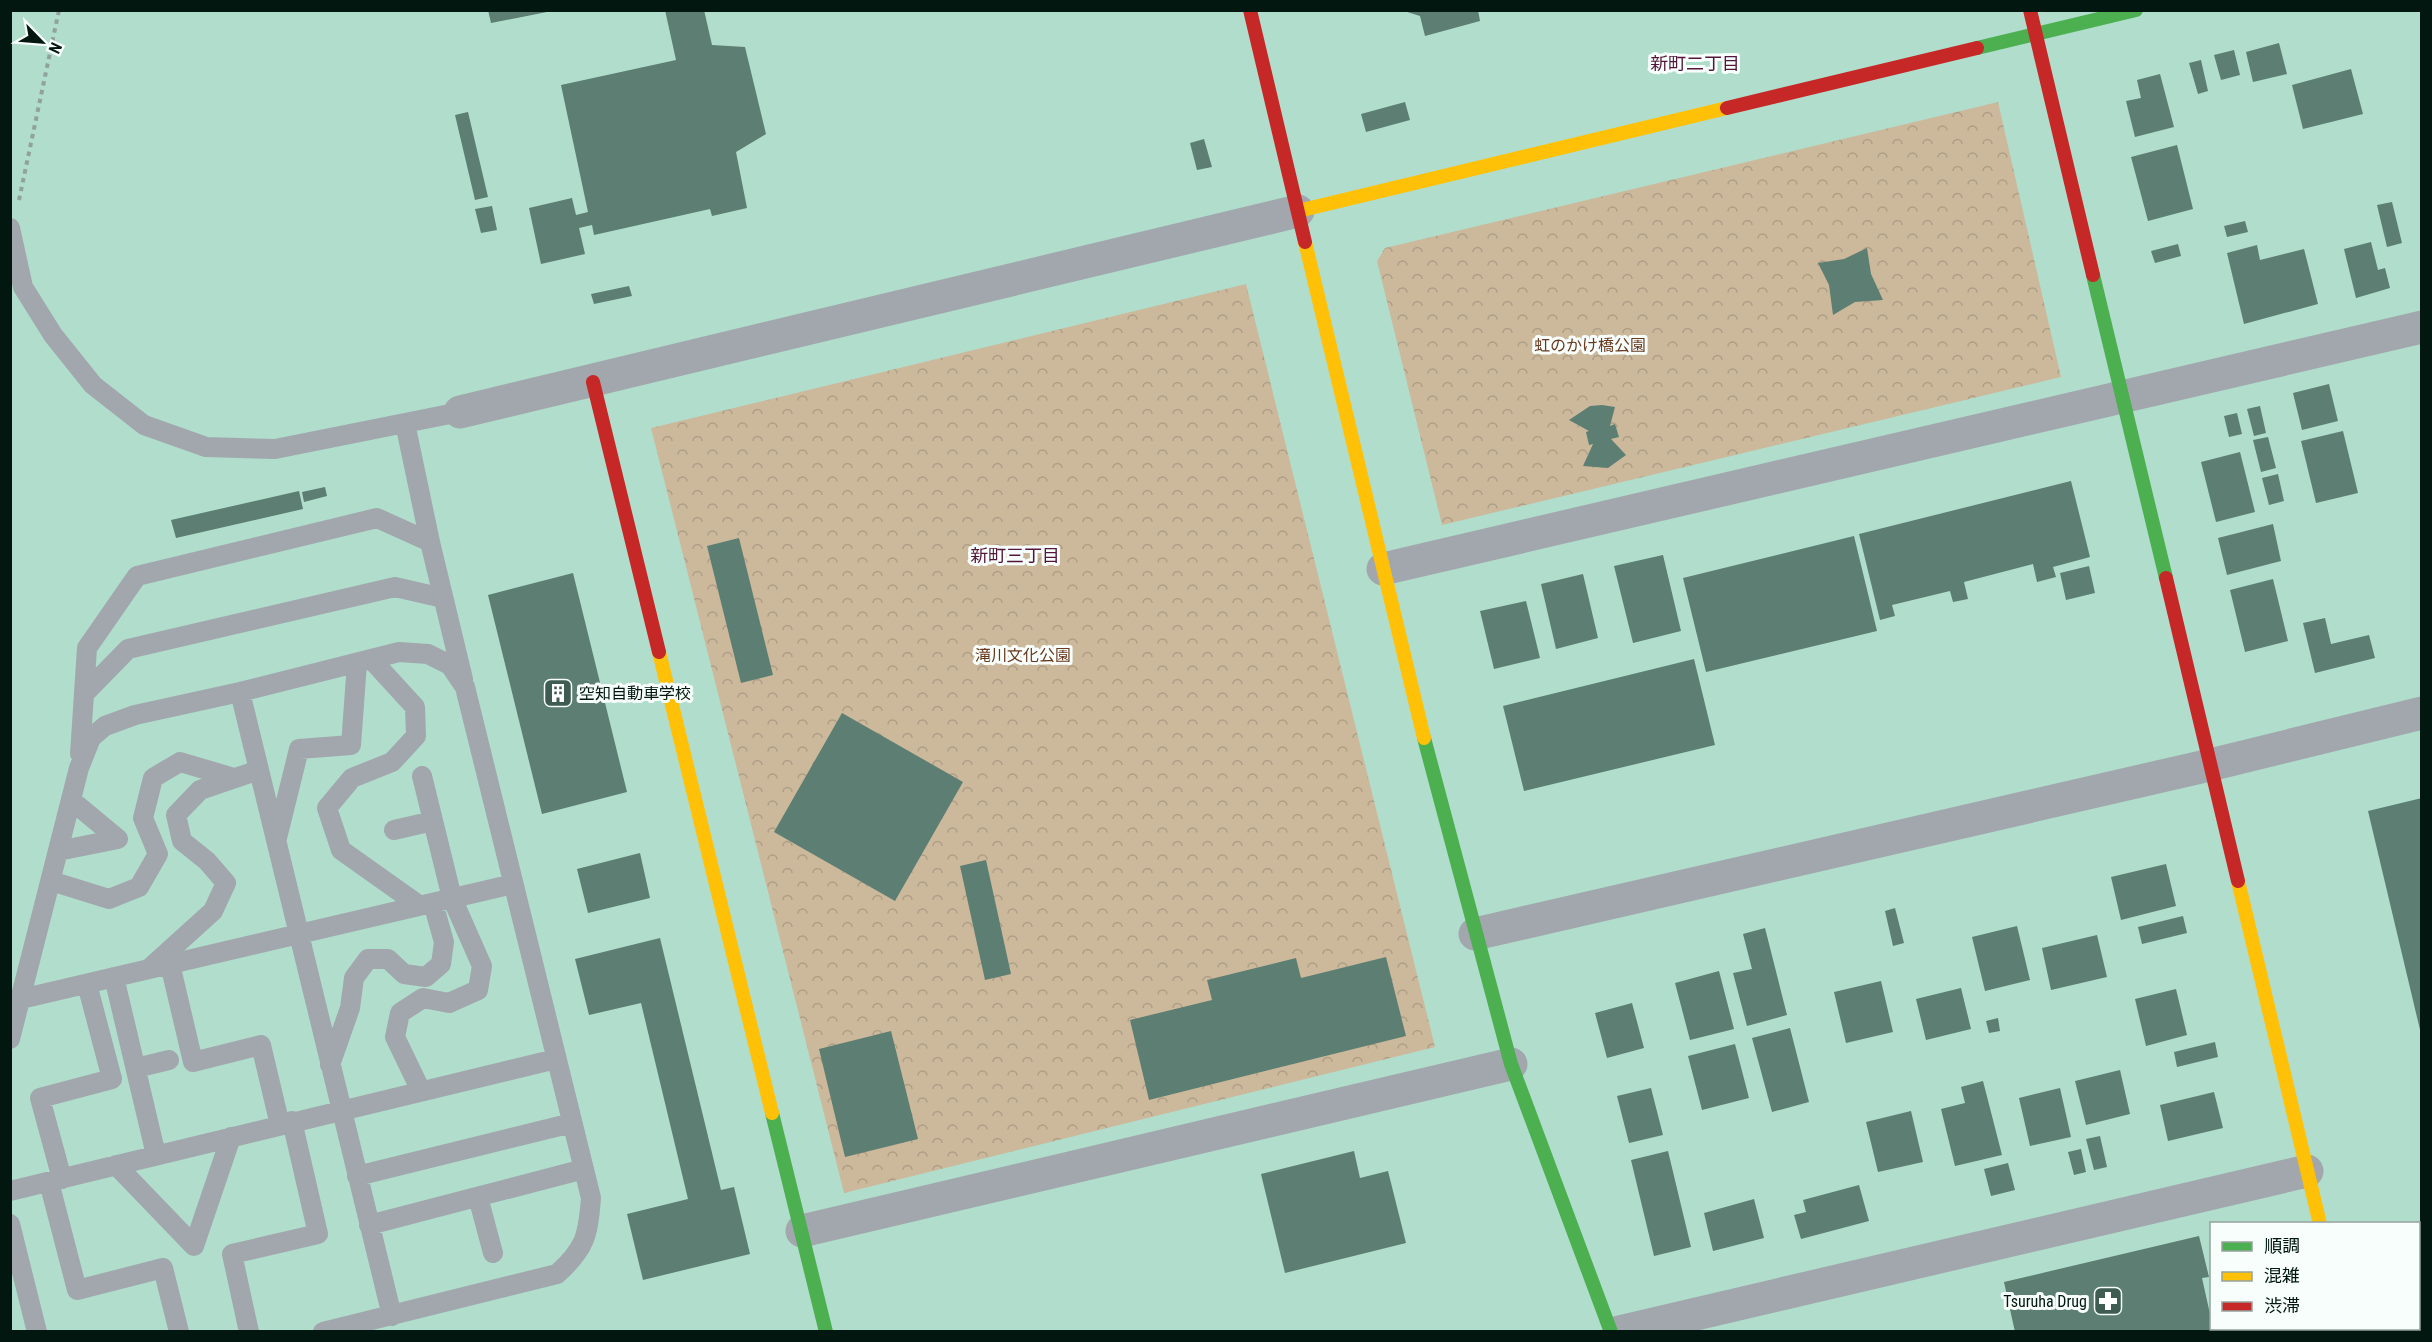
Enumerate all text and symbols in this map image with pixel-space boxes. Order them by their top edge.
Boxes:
north arrow [12,12,72,72]
text: N [44,40,66,57]
district label: 新町二丁目 [1650,53,1740,74]
park label: 虹のかけ橋公園 [1534,336,1646,355]
district label: 新町三丁目 [970,545,1060,566]
park label: 滝川文化公園 [975,646,1071,665]
building icon: 空知自動車学校 [542,677,574,709]
place label: 空知自動車学校 [579,684,691,703]
legend [2210,1222,2420,1330]
text: 順調 [2264,1235,2300,1256]
text: 混雑 [2264,1265,2300,1286]
pharmacy icon: Tsuruha Drug [2092,1285,2124,1317]
place label: Tsuruha Drug [2003,1292,2087,1311]
text: 渋滞 [2264,1295,2300,1316]

